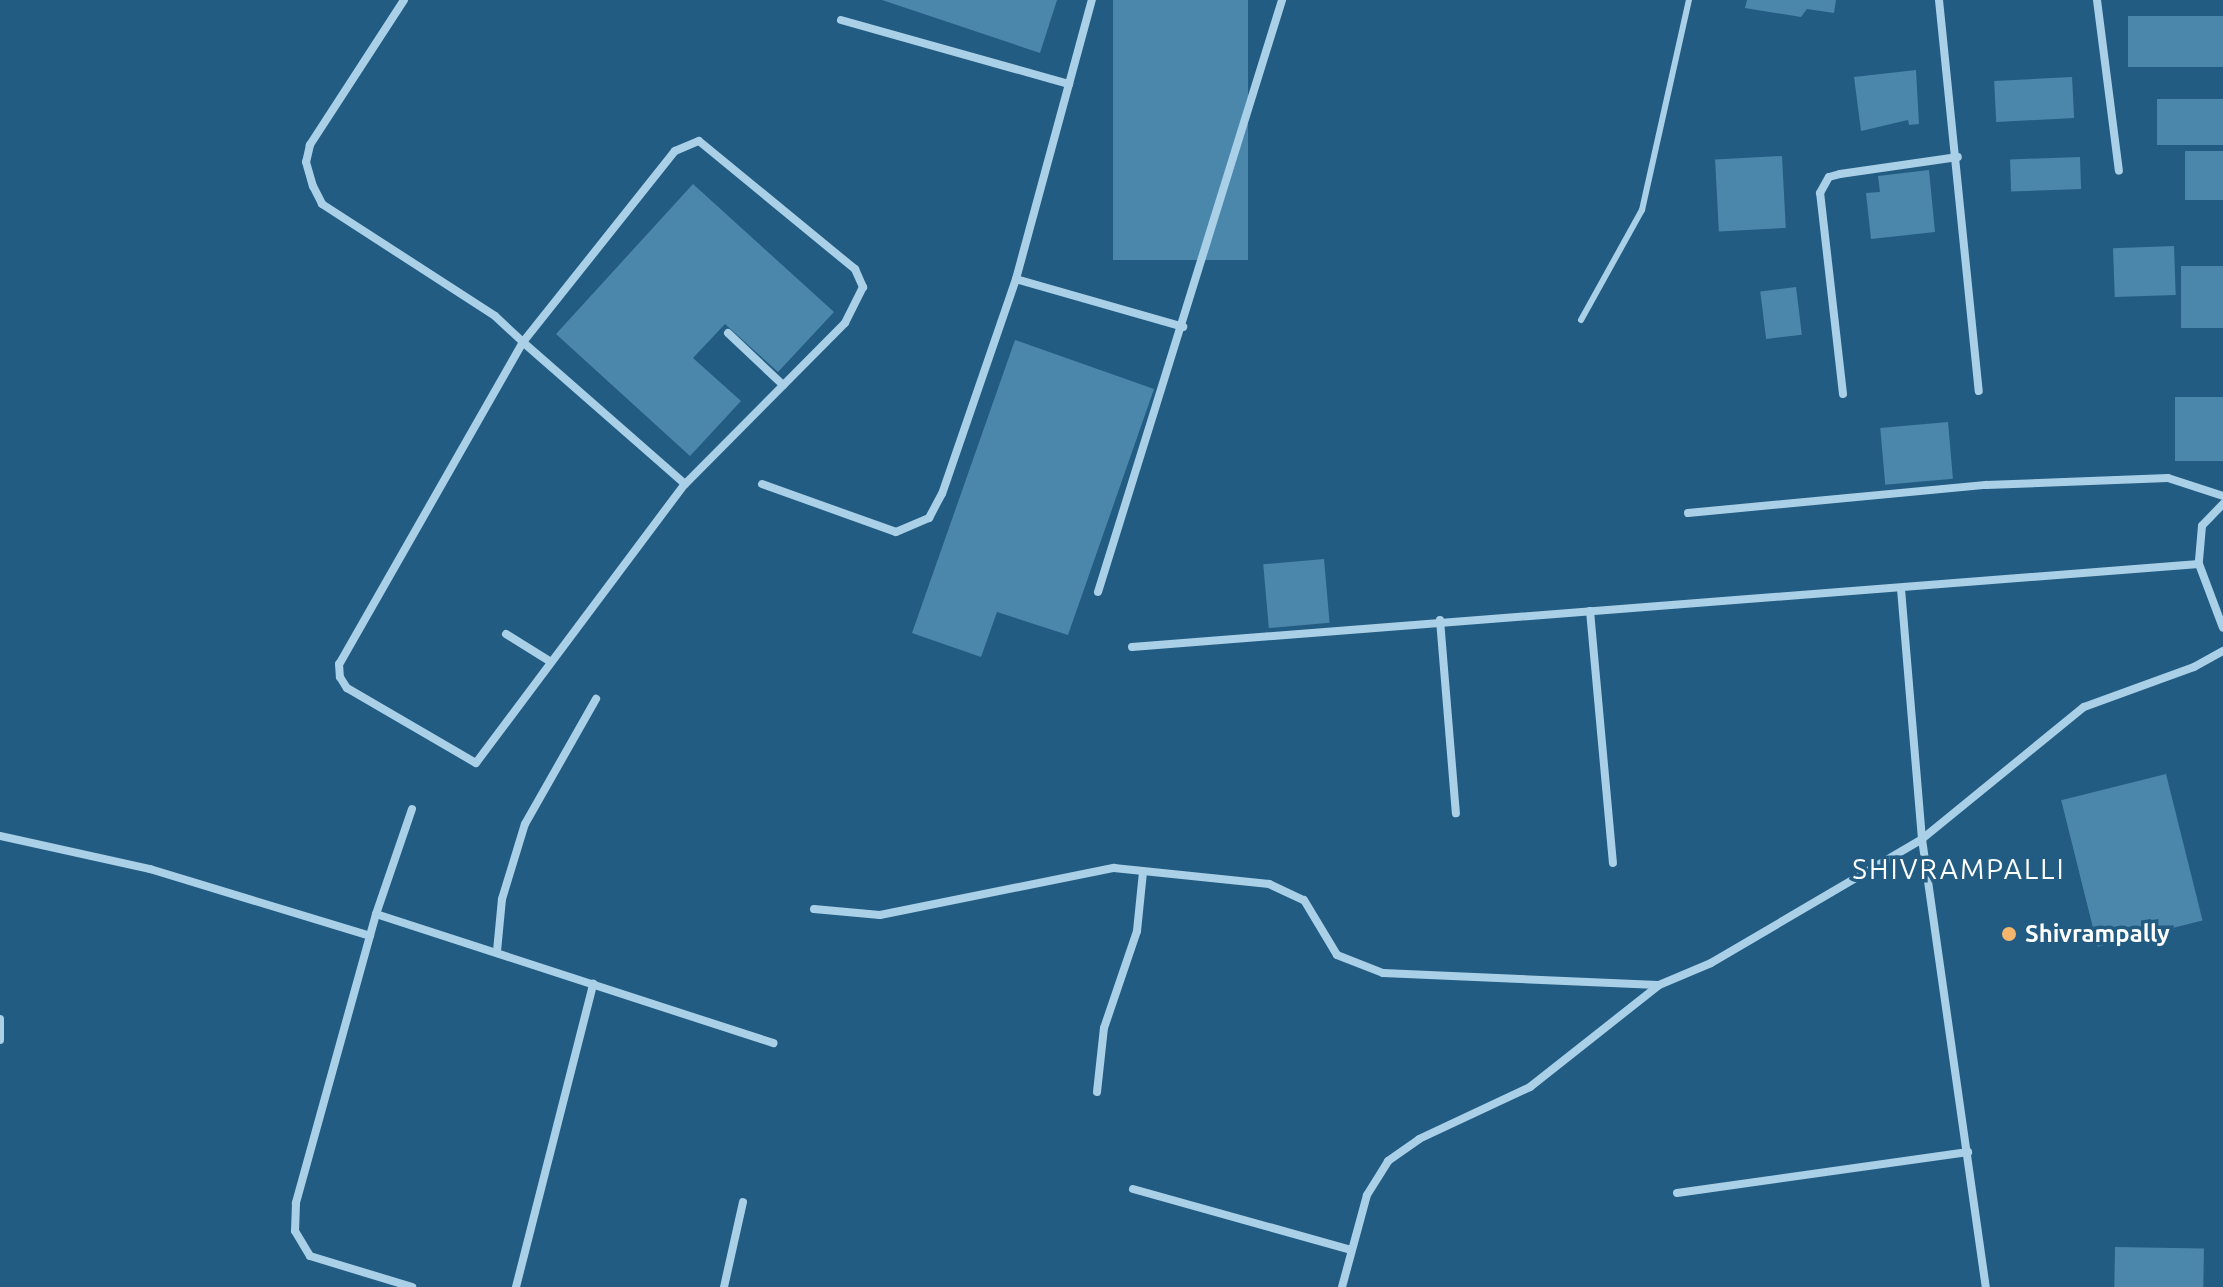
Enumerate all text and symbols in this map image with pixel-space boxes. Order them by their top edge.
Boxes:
district label: SHIVRAMPALLI [1852,852,2066,886]
place label: Shivrampally [2025,920,2170,948]
marker: Shivrampally [2000,925,2018,943]

